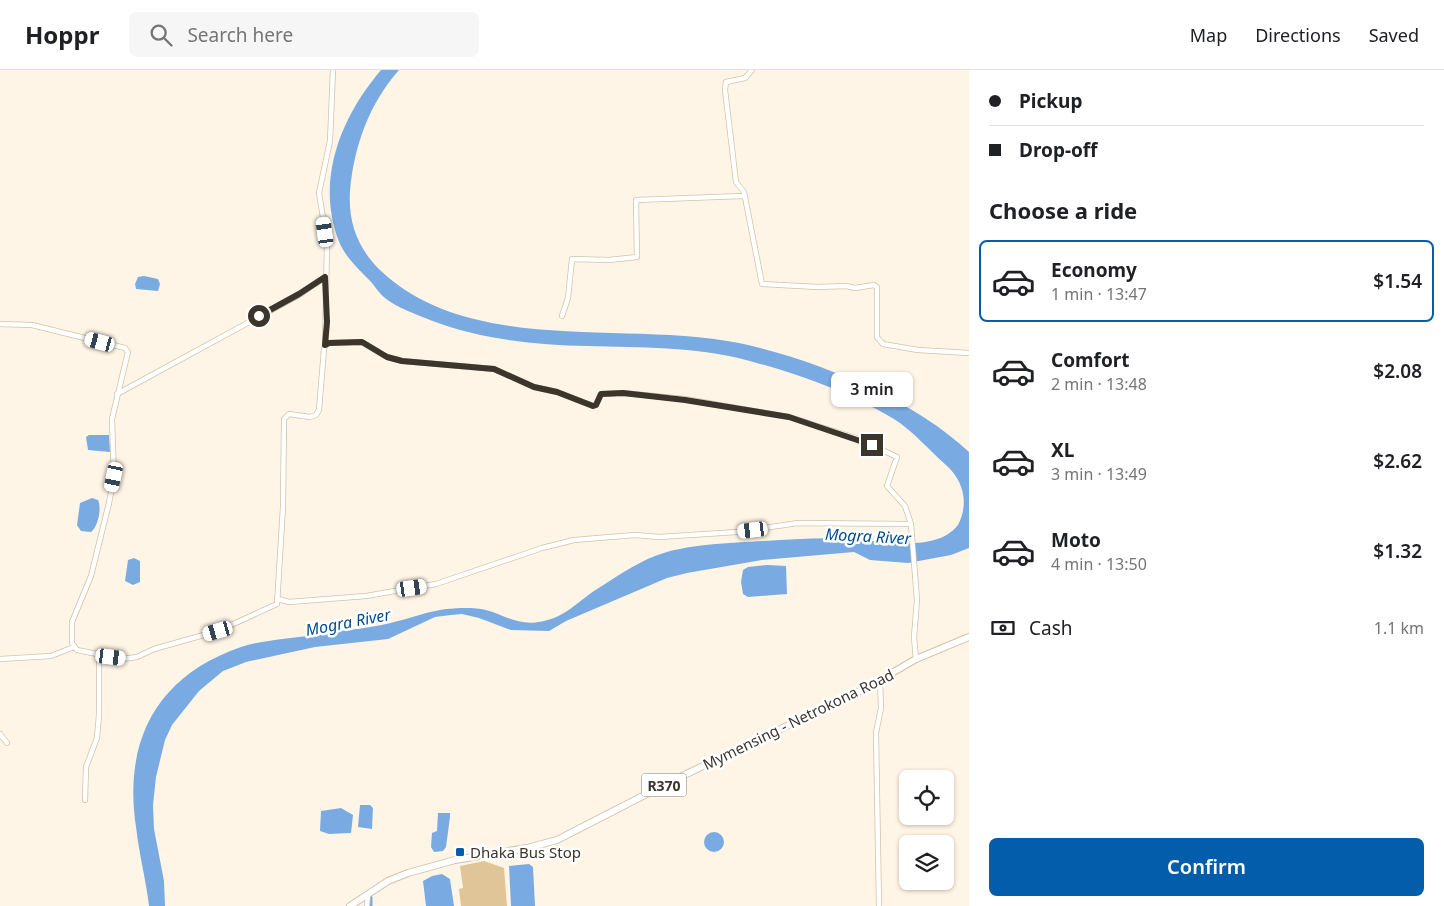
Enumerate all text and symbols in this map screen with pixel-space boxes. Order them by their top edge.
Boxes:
search box [129,12,479,57]
text: Hoppr [25,18,99,51]
icon: search [147,21,175,49]
text: Search here [187,22,293,48]
text: Map [1190,23,1227,47]
text: Directions [1255,23,1341,47]
text: Saved [1369,23,1419,47]
text: Pickup [1019,88,1082,114]
text: Drop-off [1019,137,1098,163]
text: Choose a ride [989,195,1137,225]
car [315,216,334,248]
text: Economy [1051,257,1137,283]
icon: car [991,259,1036,304]
text: $1.54 [1373,268,1422,294]
text: 1 min · 13:47 [1051,283,1147,305]
route start [248,305,270,327]
car [83,331,116,353]
text: Comfort [1051,347,1130,373]
icon: car [991,349,1036,394]
text: $2.08 [1373,358,1422,384]
callout: 3 min [831,372,913,408]
text: 2 min · 13:48 [1051,373,1147,395]
text: 3 min [850,378,894,400]
route end [861,434,883,456]
text: XL [1051,437,1074,463]
icon: car [991,439,1036,484]
text: $2.62 [1373,448,1422,474]
car [103,461,124,493]
text: 3 min · 13:49 [1051,463,1147,485]
car [737,521,768,539]
water label: Mogra River [824,523,912,549]
text: Moto [1051,527,1101,553]
icon: car [991,529,1036,574]
text: $1.32 [1373,538,1422,564]
text: 4 min · 13:50 [1051,553,1147,575]
car [396,578,427,598]
water label: Mogra River [304,603,393,641]
icon: cash [989,614,1017,642]
text: Cash [1029,615,1073,641]
text: 1.1 km [1374,617,1424,639]
car [201,620,234,642]
car [95,648,126,666]
street label: Mymensing - Netrokona Road [699,664,897,774]
map controls [899,770,954,890]
button: locate [899,770,954,825]
road number: R370 [642,774,686,796]
button: layers [899,835,954,890]
button: Confirm [989,838,1424,896]
place label: Dhaka Bus Stop [470,842,581,862]
marker: Dhaka Bus Stop [454,846,466,858]

